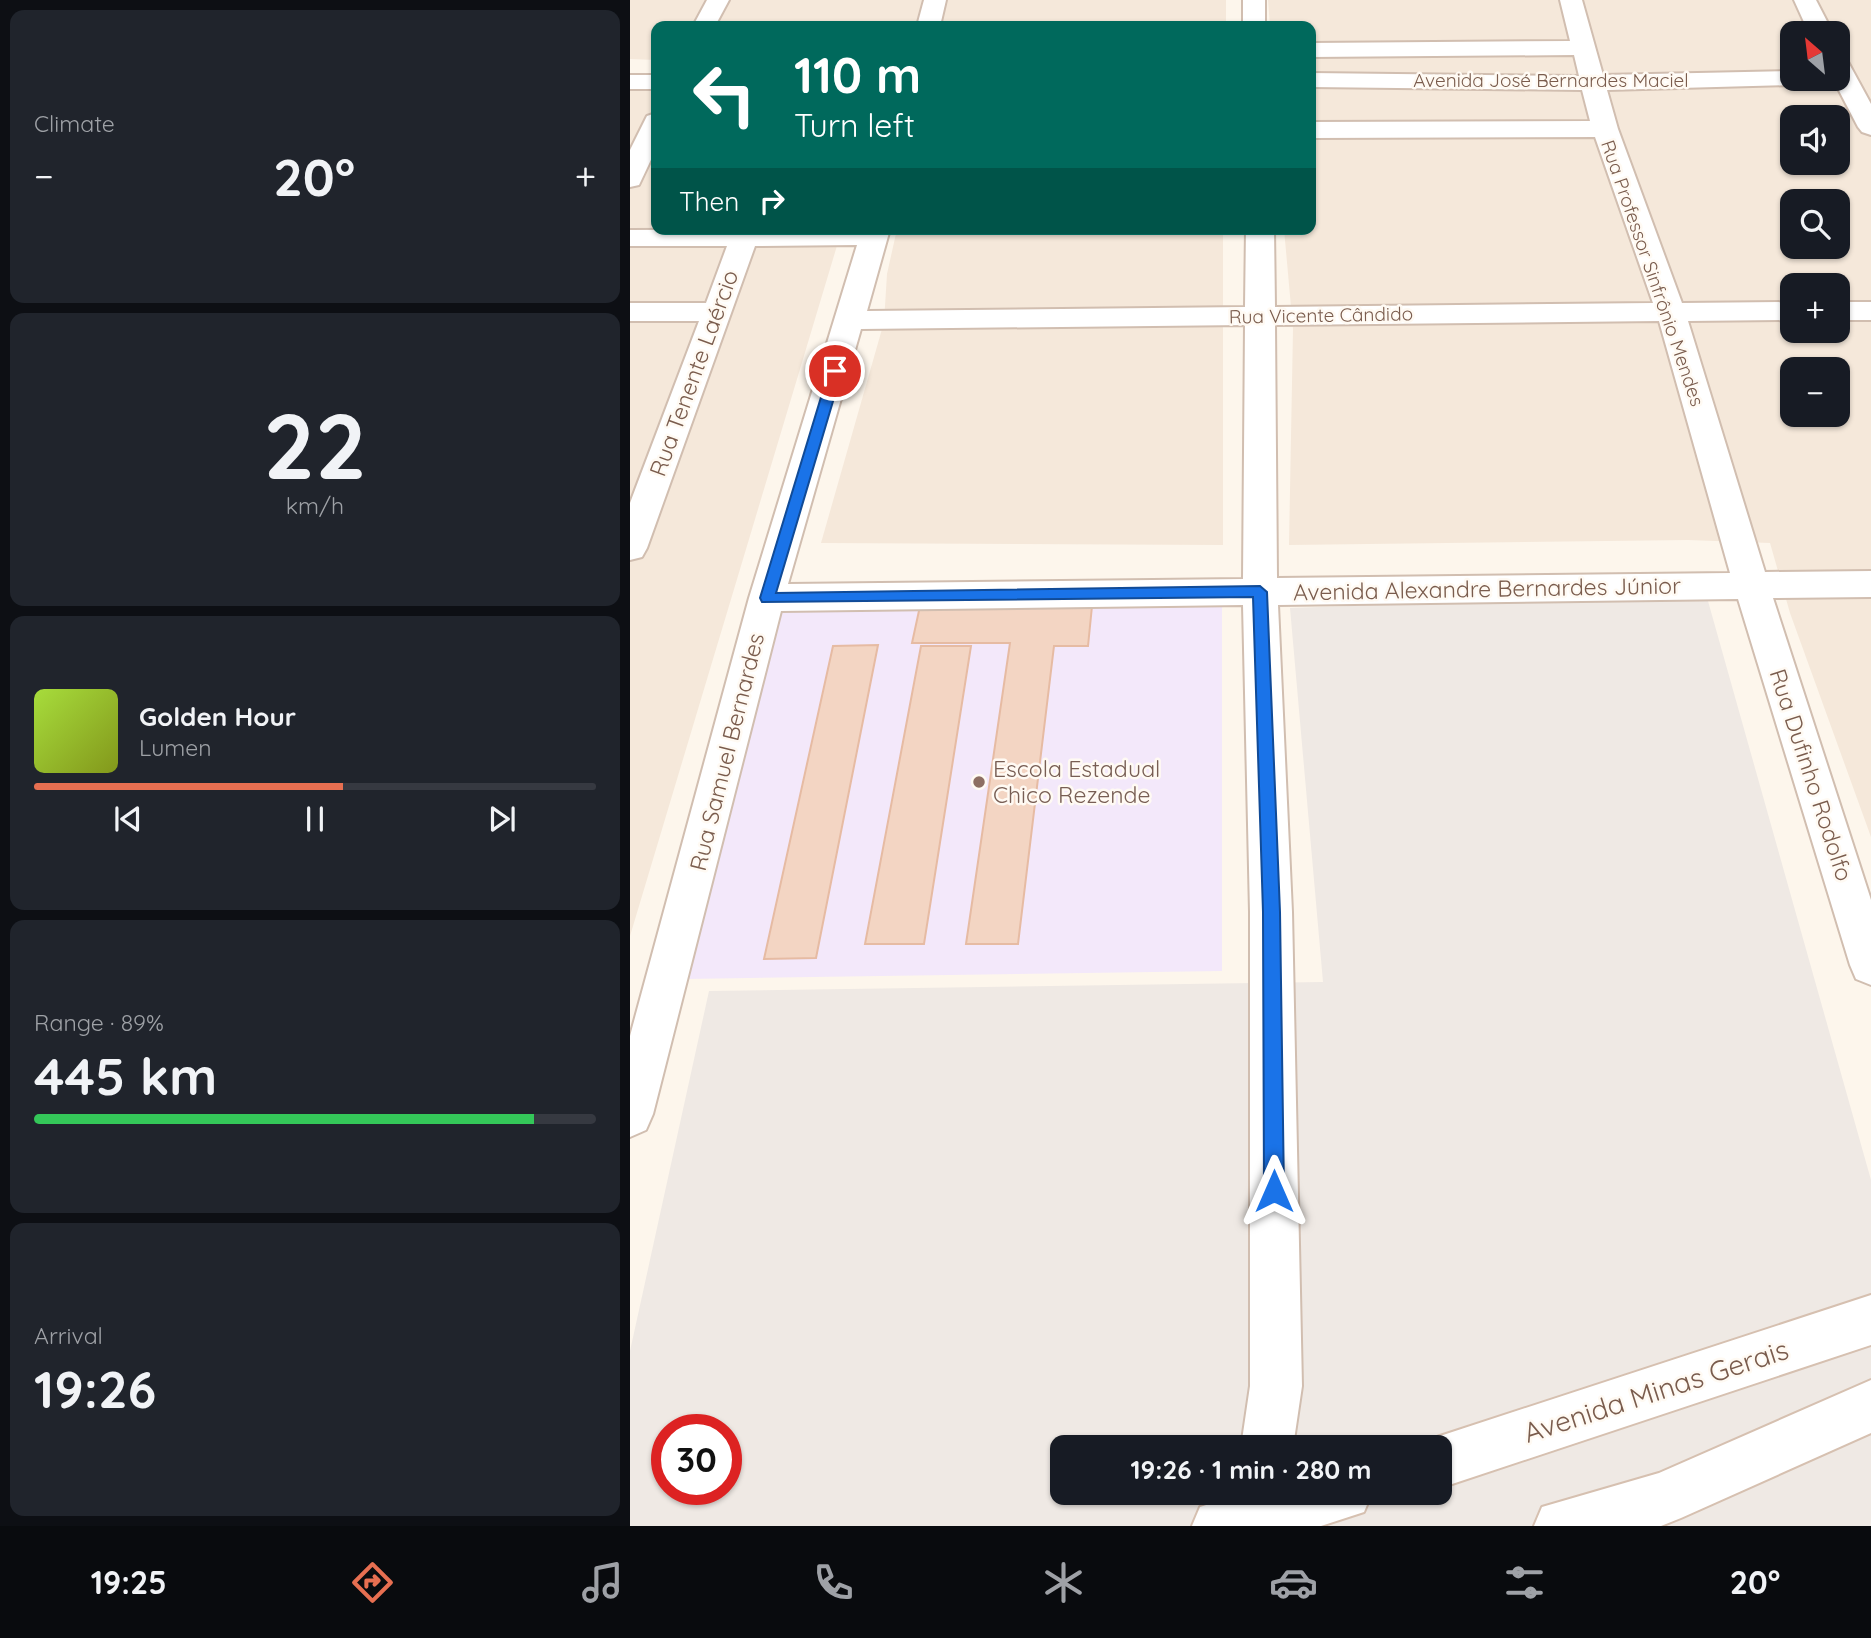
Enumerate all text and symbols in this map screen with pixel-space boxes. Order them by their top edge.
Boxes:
north arrow [1780,21,1850,91]
map controls [1780,21,1850,427]
text: 110 m [794,44,921,105]
icon: left [679,49,770,140]
street label: Avenida José Bernardes Maciel [1413,68,1689,92]
text: Turn left [794,105,915,145]
button: sound [1780,105,1850,175]
text: Climate [34,109,115,138]
street label: Rua Professor Sinfrônio Mendes [1596,137,1710,409]
text: 20° [273,144,355,209]
text: − [34,152,54,200]
text: + [575,152,596,200]
icon: right [753,182,791,220]
text: Then [679,185,739,218]
button: search [1780,189,1850,259]
street label: Rua Tenente Laércio [643,266,744,480]
button: + [1780,273,1850,343]
street label: Rua Vicente Cândido [1229,301,1413,329]
pin [805,341,865,401]
icon: arrive [816,352,854,390]
button: − [1780,357,1850,427]
text: 22 [263,388,367,502]
text: km/h [286,491,344,520]
street label: Avenida Alexandre Bernardes Júnior [1293,571,1681,606]
street label: Rua Samuel Bernardes [683,630,770,874]
street label: Rua Dufinho Rodolfo [1763,665,1859,885]
text: Golden Hour [139,700,296,733]
text: Lumen [139,733,212,762]
place label: Escola Estadual Chico Rezende [993,754,1160,809]
marker: Escola Estadual Chico Rezende [971,774,987,790]
icon: previous [109,800,147,838]
icon: pause [296,800,334,838]
icon: next [483,800,521,838]
text: Range · 89% [34,1008,164,1037]
text: 445 km [34,1043,217,1108]
position arrow [1237,1154,1311,1228]
text: Arrival [34,1321,103,1350]
street label: Avenida Minas Gerais [1519,1331,1793,1450]
text: 19:26 [34,1356,156,1421]
speed limit sign: 30 [651,1414,742,1505]
text: 19:26 · 1 min · 280 m [1130,1453,1372,1486]
icon: directions [348,1558,397,1607]
icon: music [578,1558,627,1607]
icon: phone [809,1558,858,1607]
icon: climate [1039,1558,1088,1607]
icon: car [1269,1558,1318,1607]
icon: filters [1500,1558,1549,1607]
text: 19:25 [91,1562,167,1602]
text: 20° [1730,1562,1780,1602]

